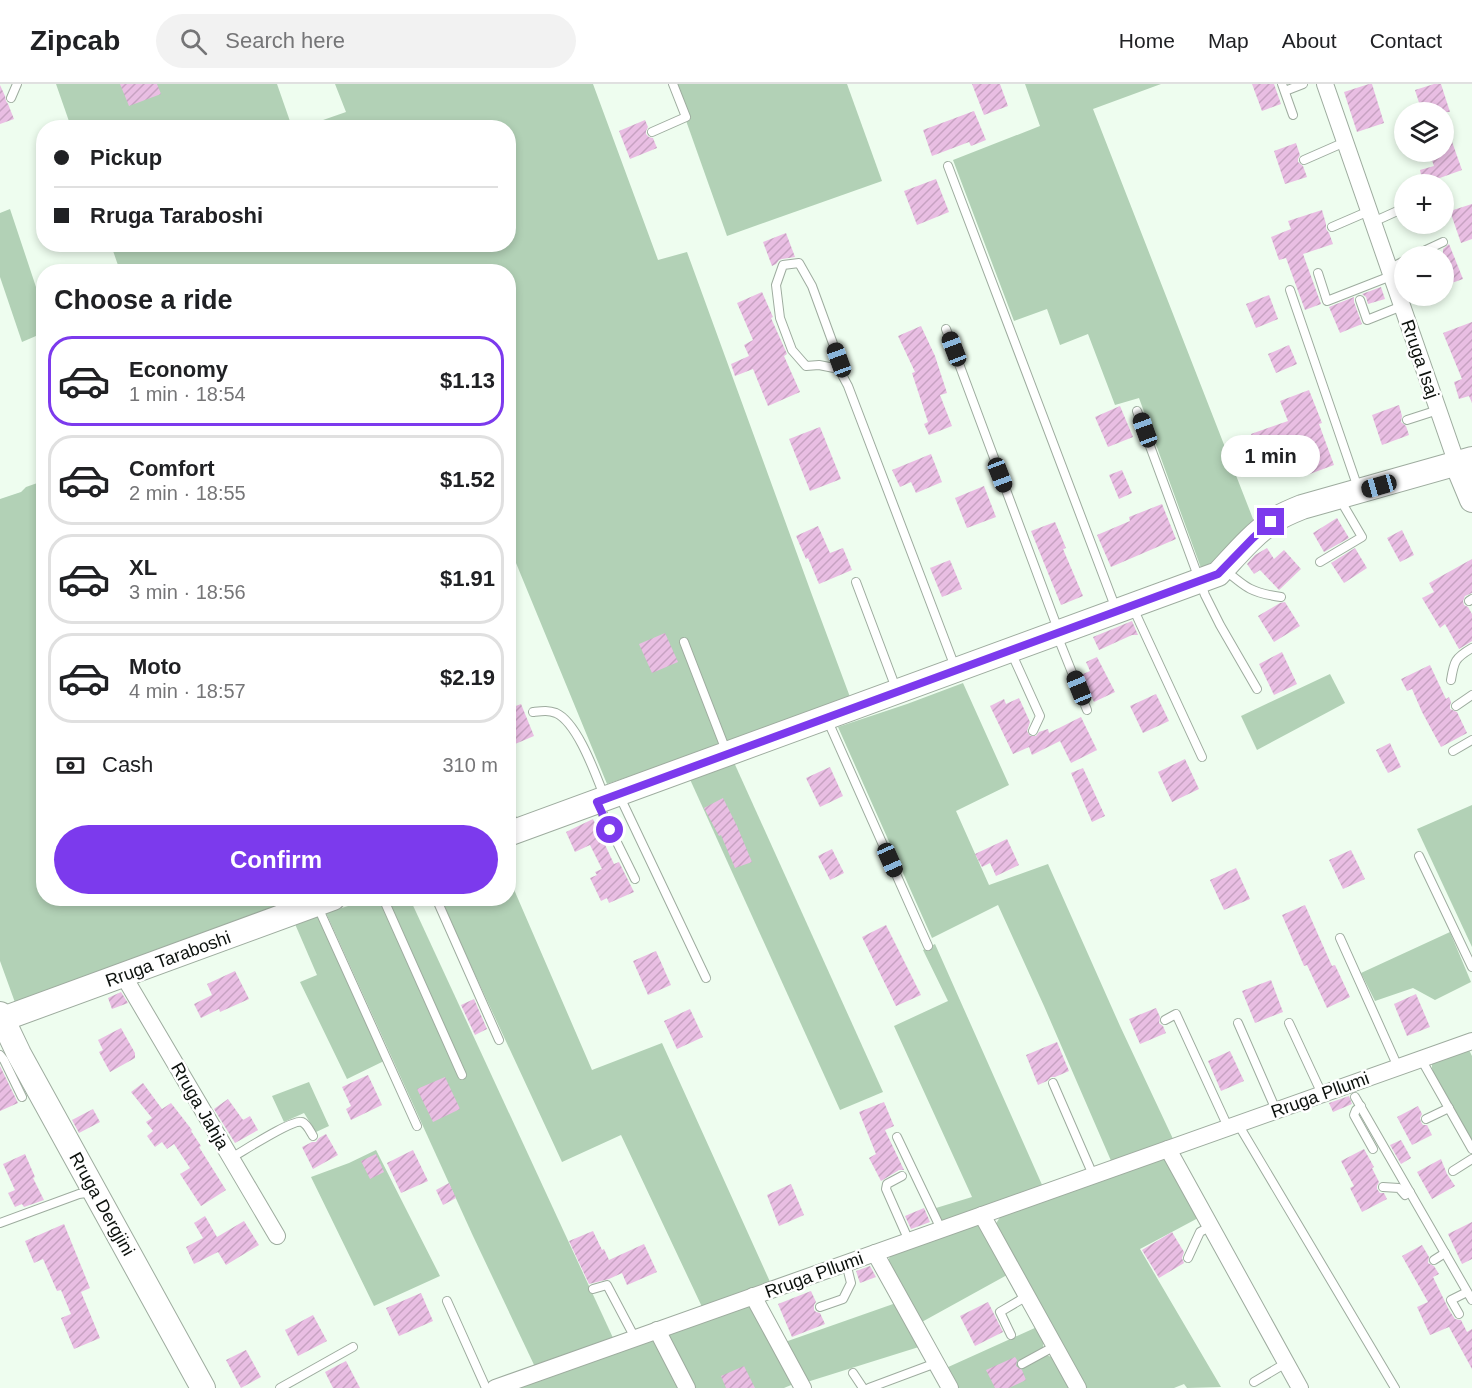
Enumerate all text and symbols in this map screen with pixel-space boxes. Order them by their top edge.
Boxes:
search box [156,14,576,68]
text: Zipcab [30,25,120,56]
icon: search [177,25,210,58]
text: Search here [225,28,345,53]
text: Home [1119,29,1175,52]
text: Map [1208,29,1249,52]
text: About [1282,29,1337,52]
text: Contact [1370,29,1442,52]
map controls [1394,102,1454,306]
button: layers [1394,102,1454,162]
text: Pickup [90,145,162,170]
button: + [1394,174,1454,234]
text: Rruga Taraboshi [90,203,263,228]
button: − [1394,246,1454,306]
text: Choose a ride [54,285,233,315]
street label: Rruga Isaj [1397,317,1443,401]
car [939,329,969,369]
car [824,340,854,380]
icon: car [57,354,111,408]
text: Economy [129,357,228,382]
text: $1.13 [440,368,495,393]
text: 1 min · 18:54 [129,383,246,405]
car [1130,410,1160,450]
callout: 1 min [1222,435,1320,477]
text: 1 min [1244,445,1297,467]
icon: car [57,453,111,507]
car [985,455,1015,495]
text: Comfort [129,456,215,481]
text: $1.52 [440,467,495,492]
car [1359,472,1399,500]
text: 2 min · 18:55 [129,482,246,504]
route end [1257,508,1284,535]
icon: car [57,552,111,606]
text: XL [129,555,157,580]
text: $1.91 [440,566,495,591]
text: 3 min · 18:56 [129,581,246,603]
icon: car [57,651,111,705]
text: Moto [129,654,182,679]
text: $2.19 [440,665,495,690]
car [1064,668,1094,708]
text: 4 min · 18:57 [129,680,246,702]
icon: cash [54,749,87,782]
text: Cash [102,752,153,777]
text: 310 m [442,754,498,776]
route start [596,816,623,843]
button: Confirm [54,825,498,894]
car [874,840,906,880]
street label: Rruga Taraboshi [103,927,233,991]
street label: Rruga Jahja [167,1059,233,1154]
street label: Rruga Pllumi [1268,1068,1372,1122]
street label: Rruga Dergjini [65,1149,139,1259]
street label: Rruga Pllumi [762,1248,866,1302]

